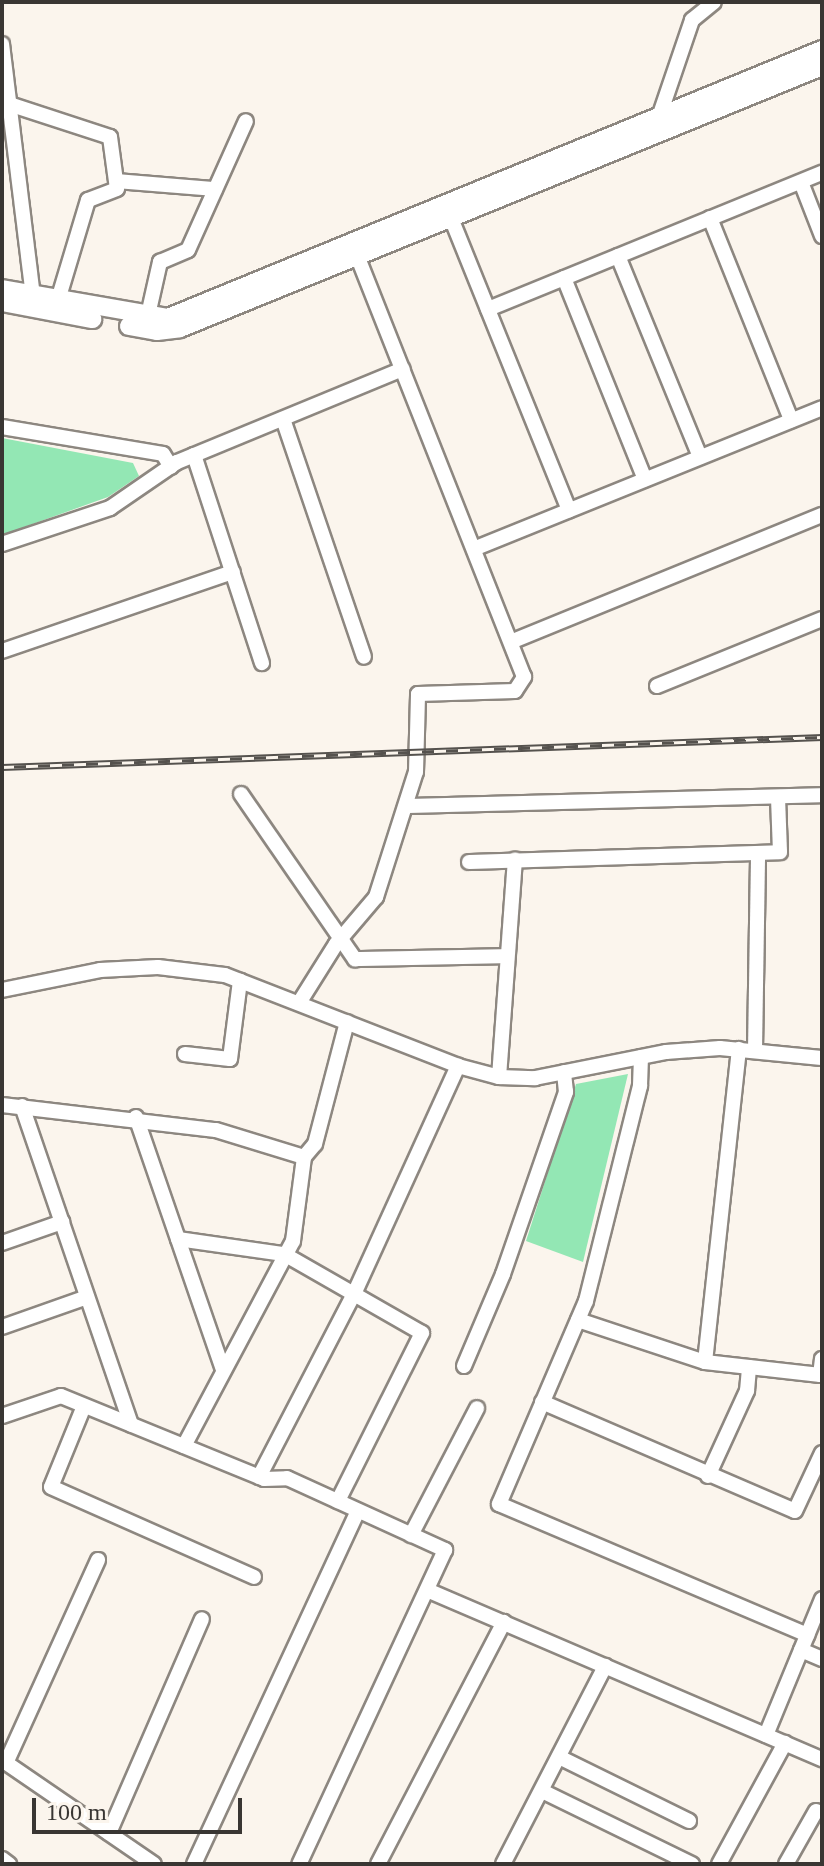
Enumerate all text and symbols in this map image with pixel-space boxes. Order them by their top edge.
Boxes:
scale bar [36,1782,246,1832]
text: 100 m [46,1799,107,1825]

